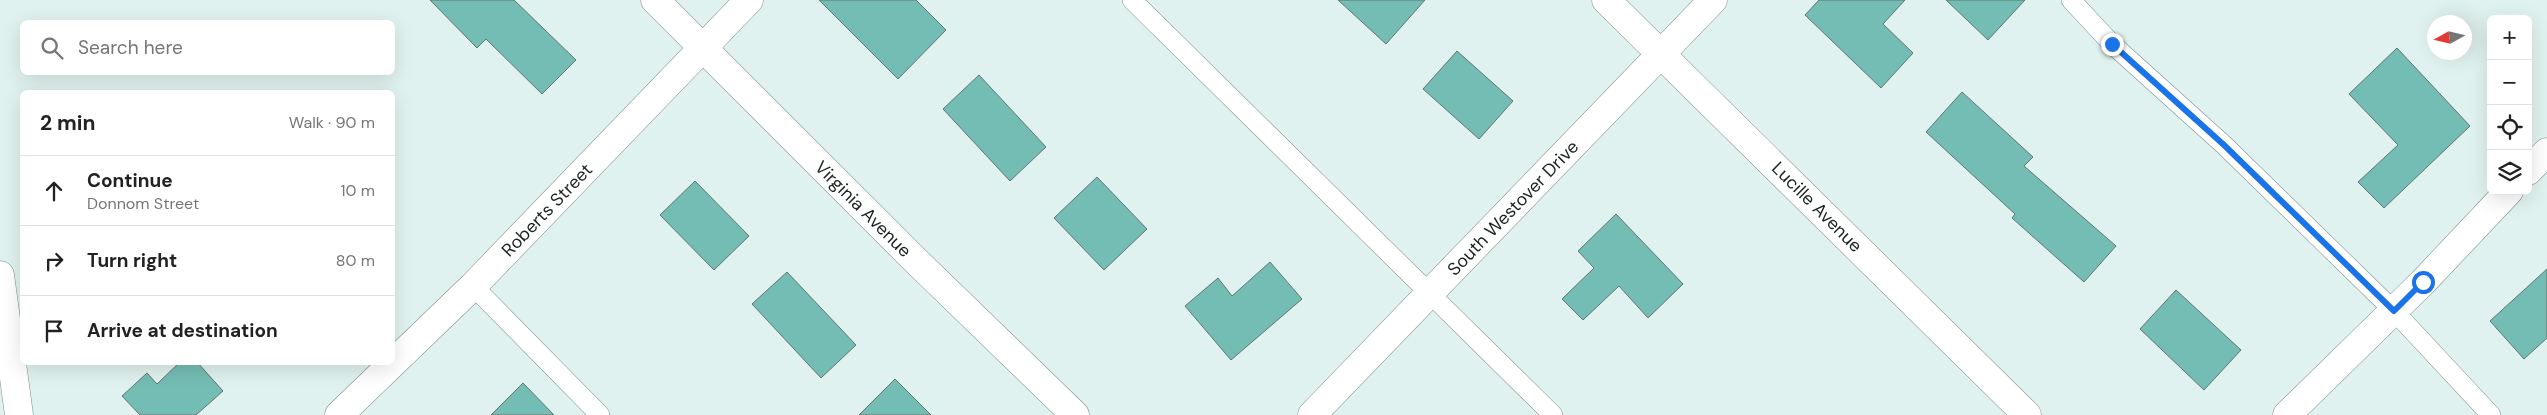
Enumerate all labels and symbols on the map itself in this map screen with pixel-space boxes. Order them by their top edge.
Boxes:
north arrow [2427,15,2472,60]
route end [2101,33,2124,56]
street label: South Westover Drive [1442,135,1584,281]
street label: Virginia Avenue [809,155,917,263]
street label: Lucille Avenue [1767,157,1867,257]
street label: Roberts Street [496,158,598,262]
route start [2412,271,2435,294]

